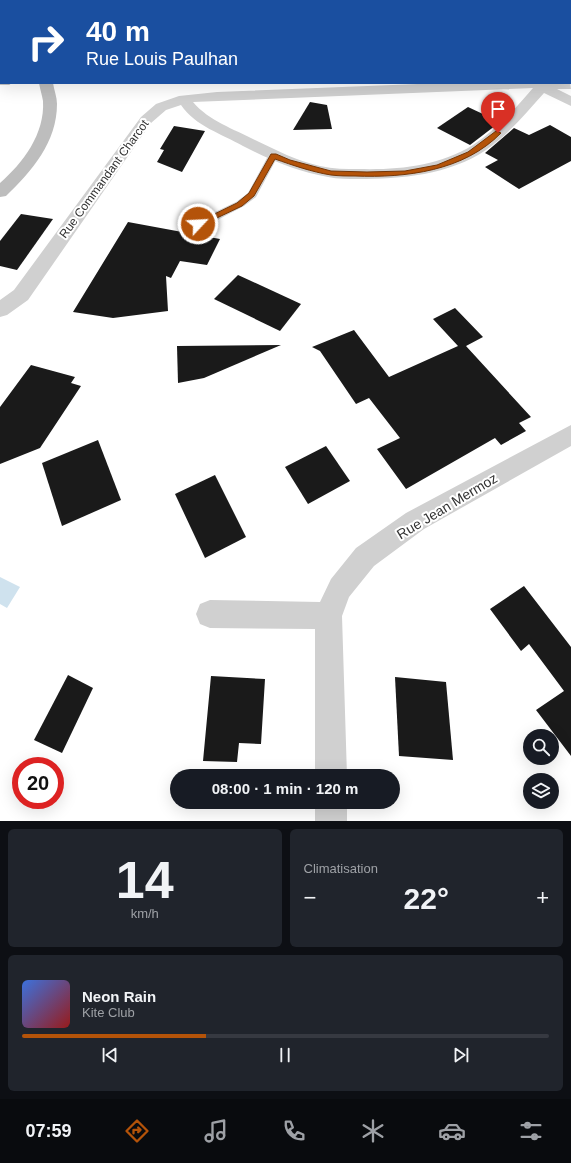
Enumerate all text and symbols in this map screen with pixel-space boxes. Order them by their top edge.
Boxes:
icon: right [20,16,72,68]
text: 40 m [86,16,150,47]
text: Rue Louis Paulhan [86,49,238,69]
pin [481,92,515,133]
icon: arrive [487,98,509,120]
street label: Rue Commandant Charcot [56,117,152,241]
position arrow [177,203,219,245]
street label: Rue Jean Mermoz [394,470,500,542]
map controls [523,729,559,809]
button: search [523,729,559,765]
speed limit sign: 20 [12,757,64,809]
button: layers [523,773,559,809]
text: 08:00 · 1 min · 120 m [212,780,358,797]
text: 14 [116,851,174,909]
text: Climatisation [304,861,378,876]
text: 22° [404,882,449,915]
text: − [304,885,316,910]
text: + [536,885,549,910]
text: km/h [131,906,159,921]
text: Neon Rain [82,988,156,1005]
text: Kite Club [82,1005,135,1020]
icon: previous [99,1044,121,1066]
icon: pause [274,1044,296,1066]
icon: next [450,1044,472,1066]
icon: directions [123,1117,151,1145]
icon: music [202,1117,230,1145]
icon: phone [280,1117,308,1145]
icon: climate [359,1117,387,1145]
icon: car [438,1117,466,1145]
icon: filters [517,1117,545,1145]
text: 07:59 [25,1121,72,1141]

